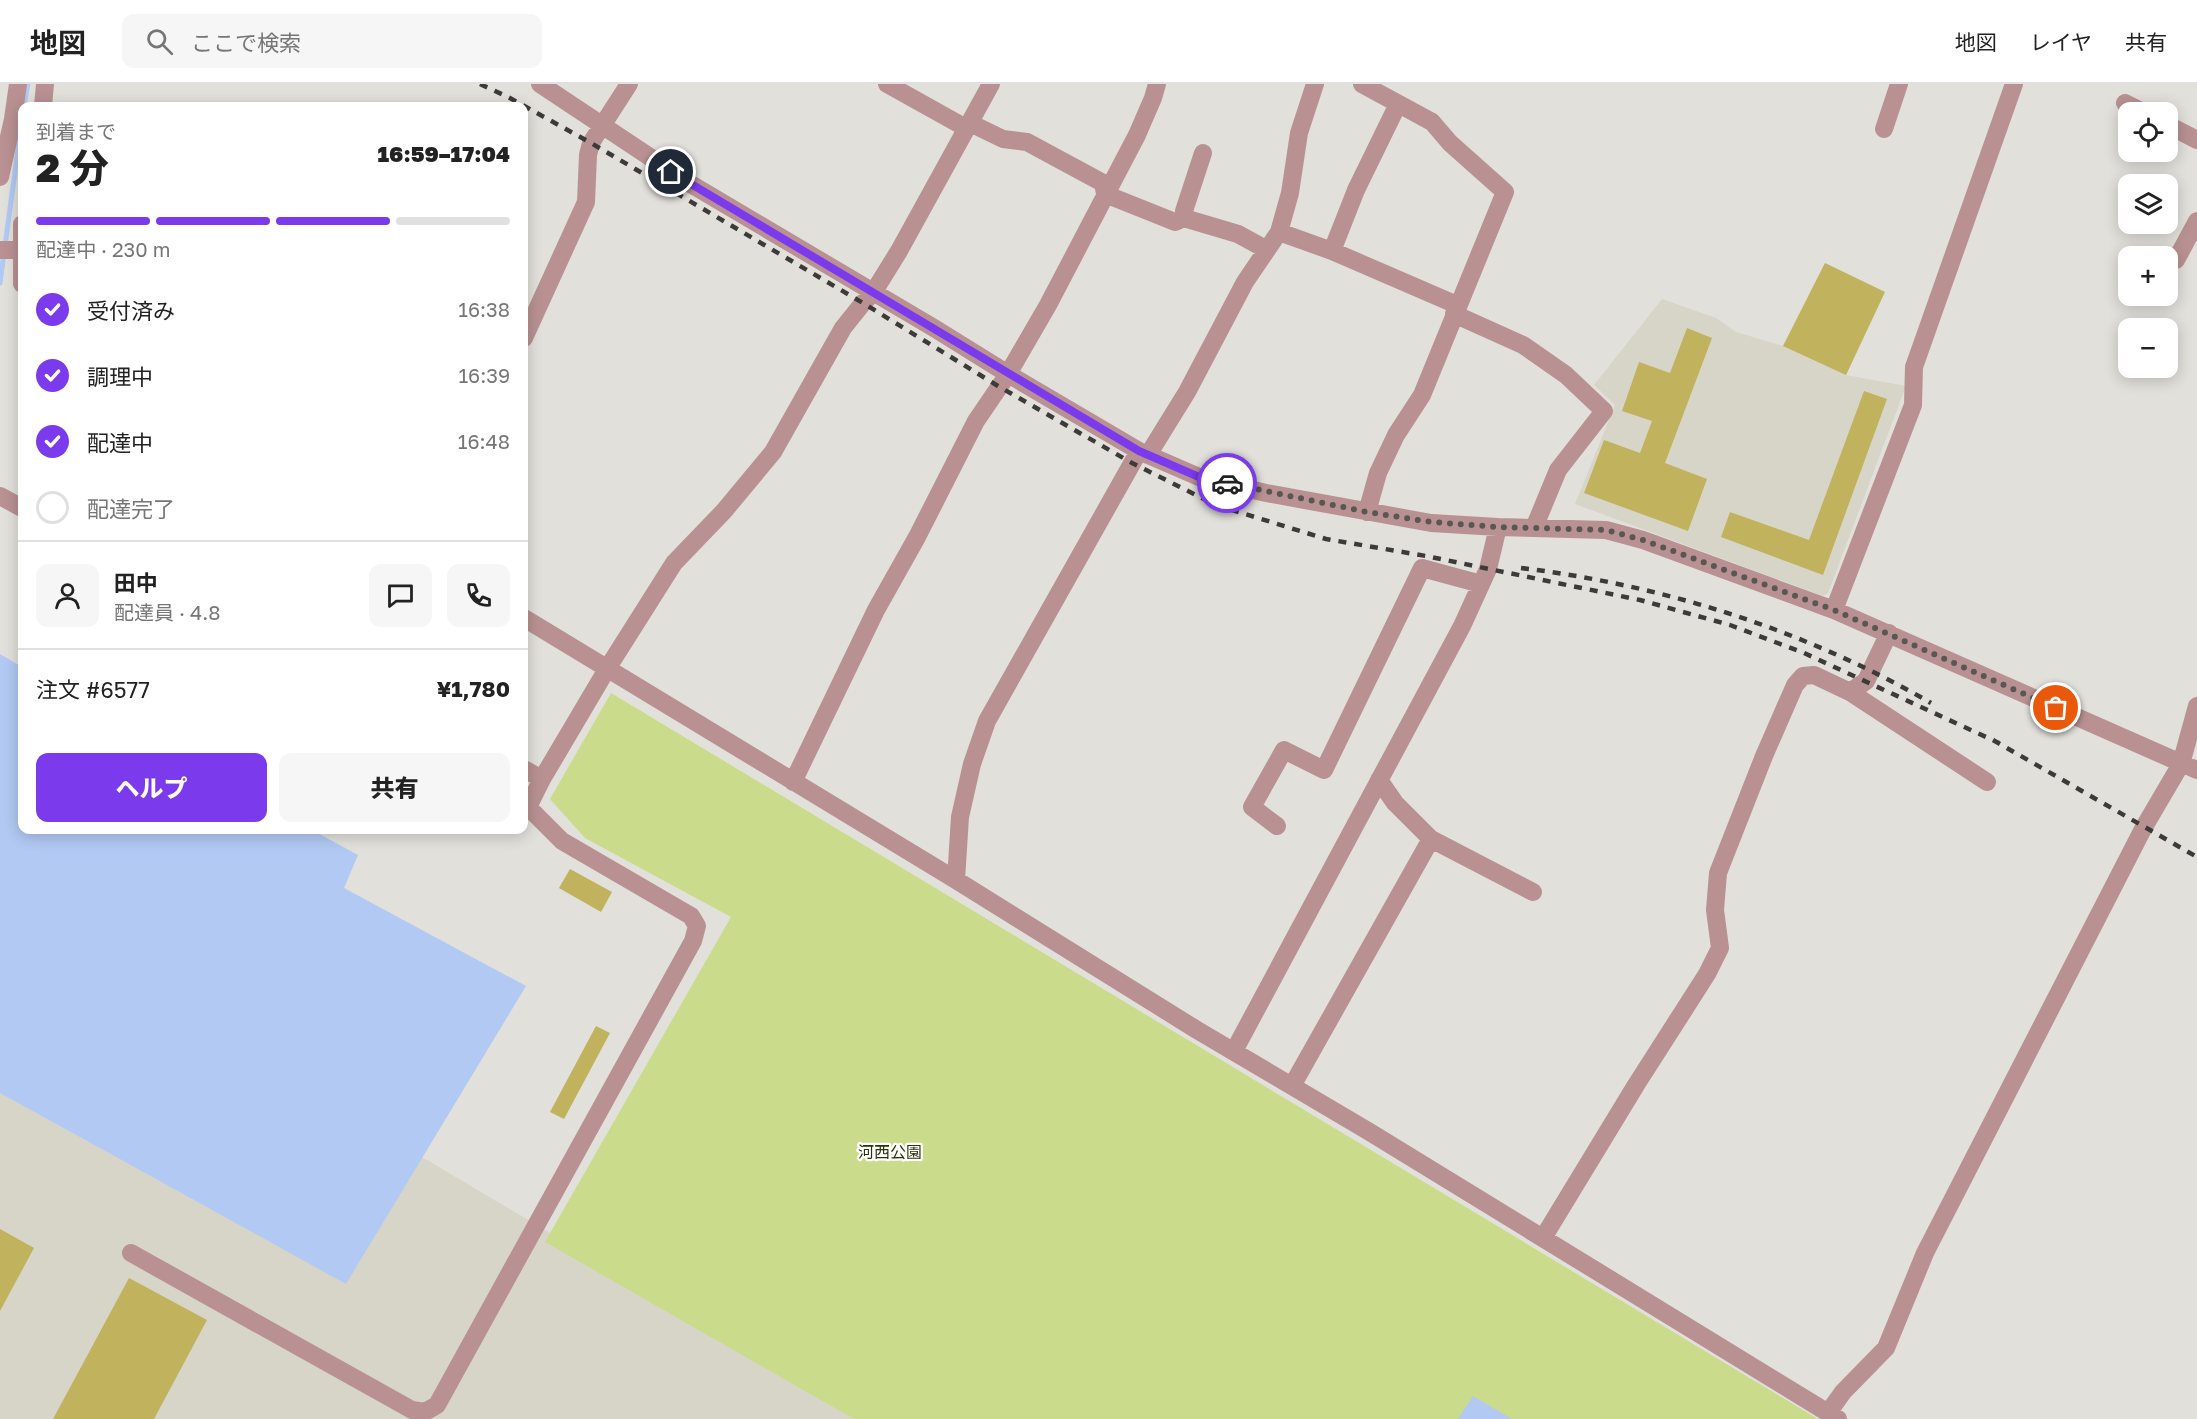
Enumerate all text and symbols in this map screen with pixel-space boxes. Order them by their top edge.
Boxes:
search box [122,14,542,68]
icon: search [143,25,176,58]
text: 地図 [30,26,86,59]
text: ここで検索 [191,29,301,56]
text: 地図 [1955,29,1997,55]
text: レイヤ [2030,29,2092,55]
text: 共有 [2125,29,2167,55]
map controls [2118,102,2178,378]
button: locate [2118,102,2178,162]
text: 到着まで [36,119,116,143]
text: 16:59–17:04 [377,140,510,167]
text: 2 分 [36,144,109,191]
pin [645,146,696,197]
icon: home [654,155,687,188]
button: layers [2118,174,2178,234]
text: 配達中 · 230 m [36,237,170,261]
button: + [2118,246,2178,306]
icon: check [36,293,69,326]
text: 受付済み [87,297,175,324]
text: 16:38 [458,297,510,321]
button: − [2118,318,2178,378]
icon: check [36,359,69,392]
text: 調理中 [87,363,153,390]
text: 16:39 [458,363,510,387]
icon: check [36,425,69,458]
text: 配達中 [87,429,153,456]
text: 16:48 [458,429,510,453]
courier [1197,453,1257,513]
icon: car [1211,467,1244,500]
text: 配達完了 [87,495,175,522]
button: person [36,564,99,627]
button: chat [369,564,432,627]
button: phone [447,564,510,627]
text: 田中 [114,569,158,596]
text: 配達員 · 4.8 [114,600,220,624]
text: ¥1,780 [437,675,510,702]
text: 注文 #6577 [36,676,150,703]
pin [2030,682,2081,733]
icon: bag [2039,691,2072,724]
button: ヘルプ [36,753,267,822]
button: 共有 [279,753,510,822]
park label: 河西公園 [858,1142,922,1162]

